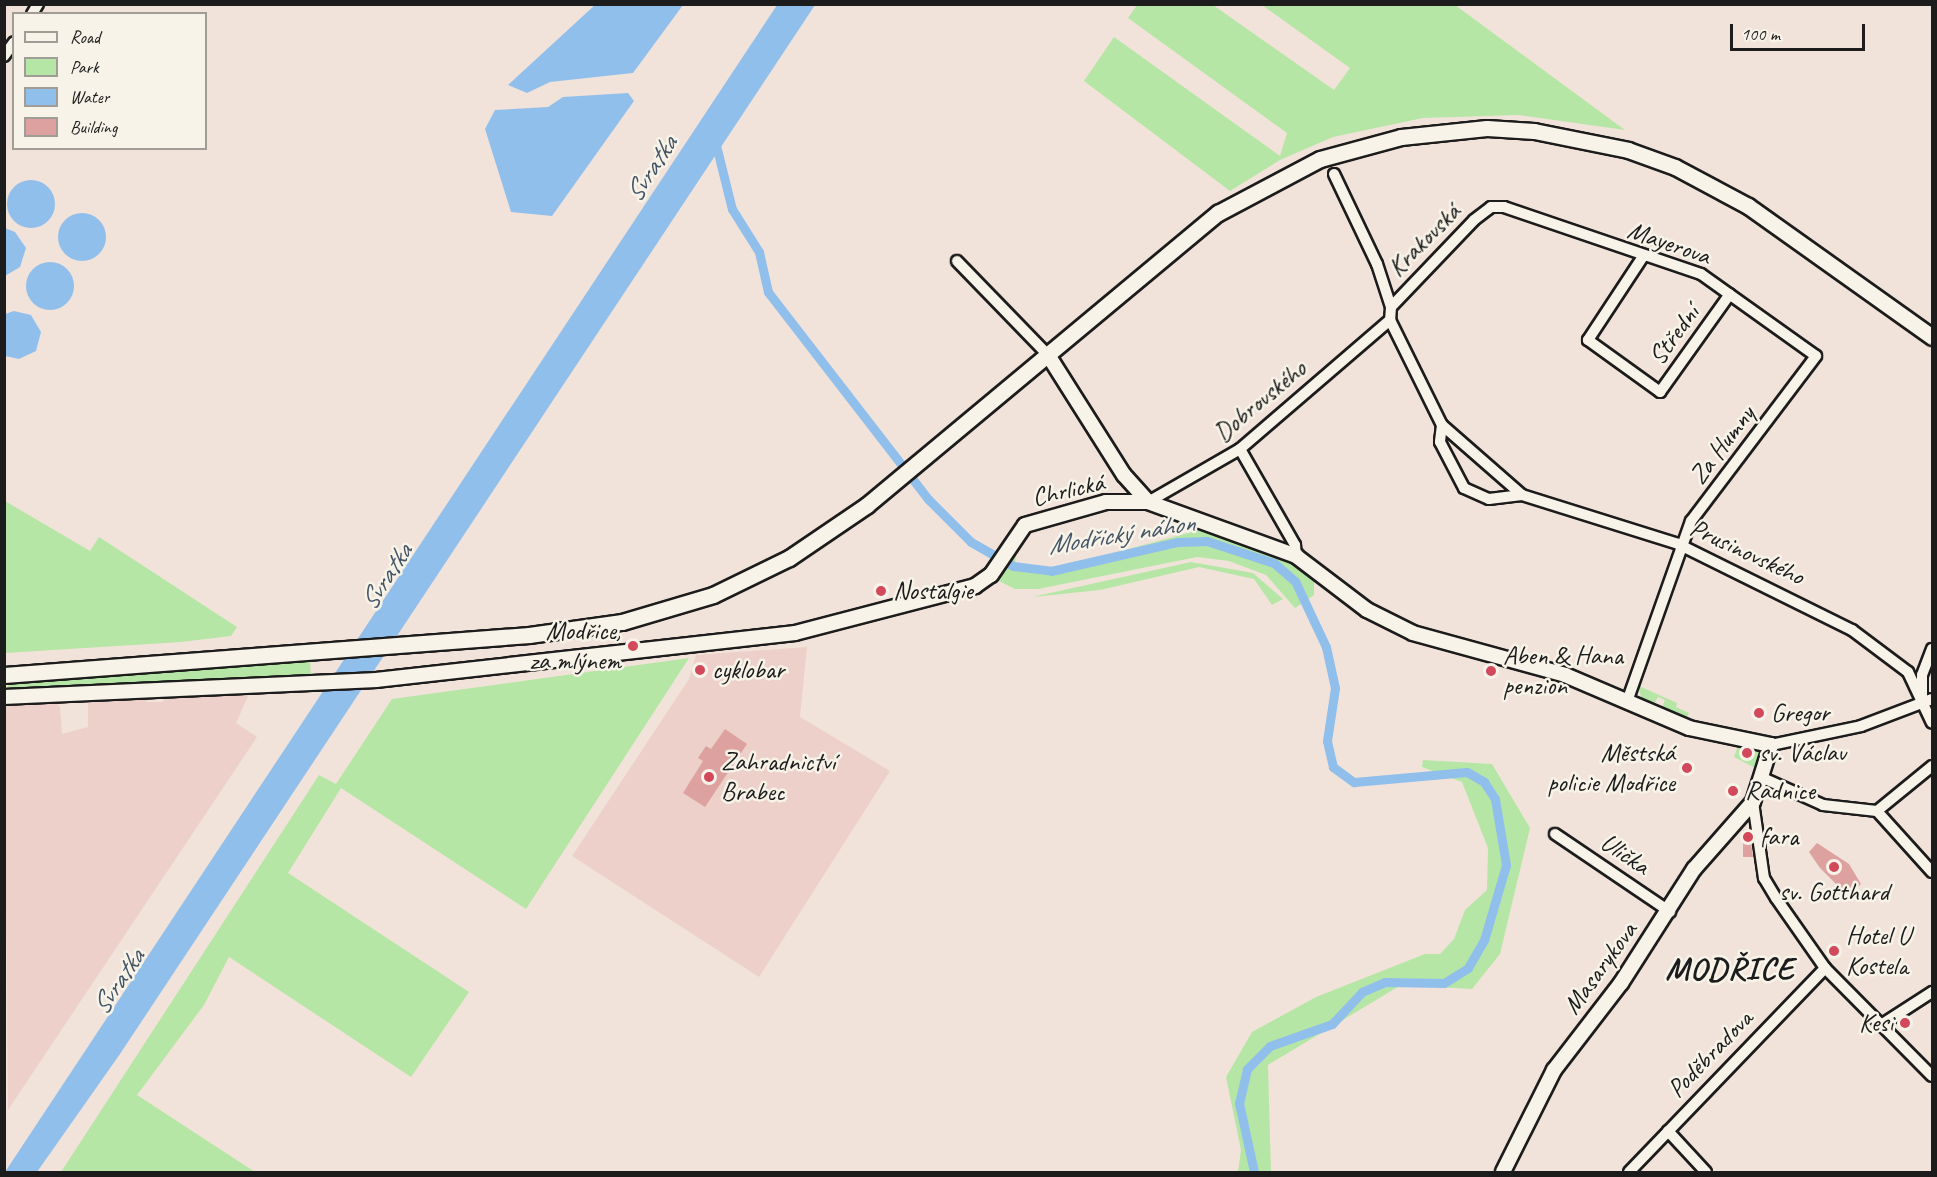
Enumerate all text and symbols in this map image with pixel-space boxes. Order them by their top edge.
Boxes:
legend [12,12,207,150]
scale bar [1733,12,1868,50]
text: 100 m [1741,23,1780,45]
text: Road [70,26,100,48]
text: Park [70,56,99,78]
text: Water [70,86,109,108]
text: Building [70,116,117,138]
water label: Svratka [618,130,684,208]
street label: Krakovská [1381,197,1467,283]
street label: Mayerova [1624,214,1714,272]
street label: Střední [1642,299,1706,371]
street label: Dobrovského [1207,353,1313,449]
street label: Za Humny [1682,400,1762,490]
street label: Chrlická [1029,467,1107,513]
water label: Modřický náhon [1046,506,1196,562]
street label: Prusinovského [1685,512,1809,592]
water label: Svratka [353,538,419,616]
place label: Nostalgie [893,575,973,607]
marker: Nostalgie [874,584,888,598]
place label: Modřice, za mlýnem [531,615,621,676]
marker: Modřice, za mlýnem [626,639,640,653]
place label: Aben & Hana penzion [1503,640,1623,702]
place label: cyklobar [712,654,784,686]
marker: cyklobar [693,663,707,677]
marker: Aben & Hana penzion [1484,664,1498,678]
place label: Gregor [1771,697,1829,729]
marker: Gregor [1752,706,1766,720]
place label: Městská policie Modřice [1547,737,1675,798]
place label: sv. Václav [1759,737,1846,769]
place label: Zahradnictví Brabec [721,746,835,808]
marker: sv. Václav [1740,746,1754,760]
marker: Městská policie Modřice [1680,761,1694,775]
marker: Zahradnictví Brabec [702,770,716,784]
place label: Radnice [1745,775,1815,807]
marker: Radnice [1726,784,1740,798]
place label: fara [1760,821,1798,853]
street label: Ulička [1594,826,1656,882]
marker: fara [1741,830,1755,844]
marker: sv. Gotthard [1827,860,1841,874]
place label: sv. Gotthard [1779,876,1889,908]
street label: Masarykova [1556,916,1644,1020]
place label: Hotel U Kostela [1846,920,1910,982]
water label: Svratka [84,943,152,1021]
marker: Hotel U Kostela [1827,944,1841,958]
district label: MODŘICE [1665,950,1795,988]
street label: Poděbradova [1661,1004,1759,1104]
place label: Kesi [1859,1007,1893,1039]
marker: Kesi [1898,1016,1912,1030]

